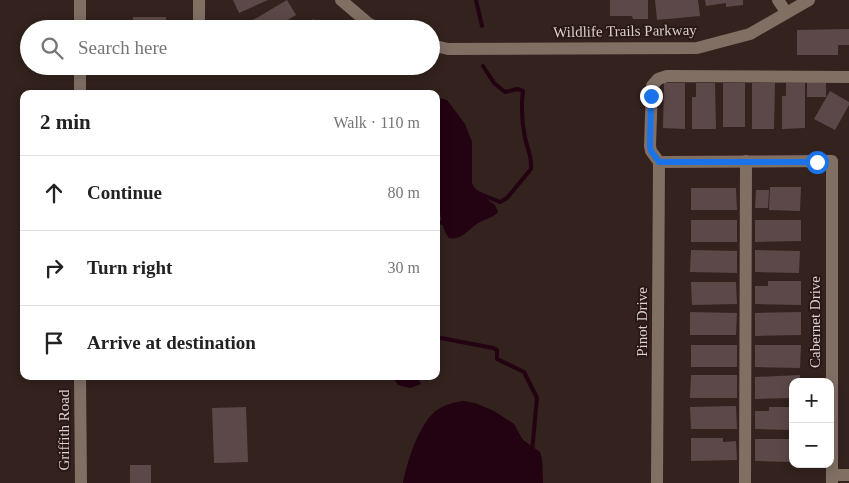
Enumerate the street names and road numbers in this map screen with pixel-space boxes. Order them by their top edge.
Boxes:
street label: Wildlife Trails Parkway [553,22,697,40]
street label: Cabernet Drive [807,276,823,368]
street label: Pinot Drive [634,287,650,357]
street label: Griffith Road [56,389,72,470]

